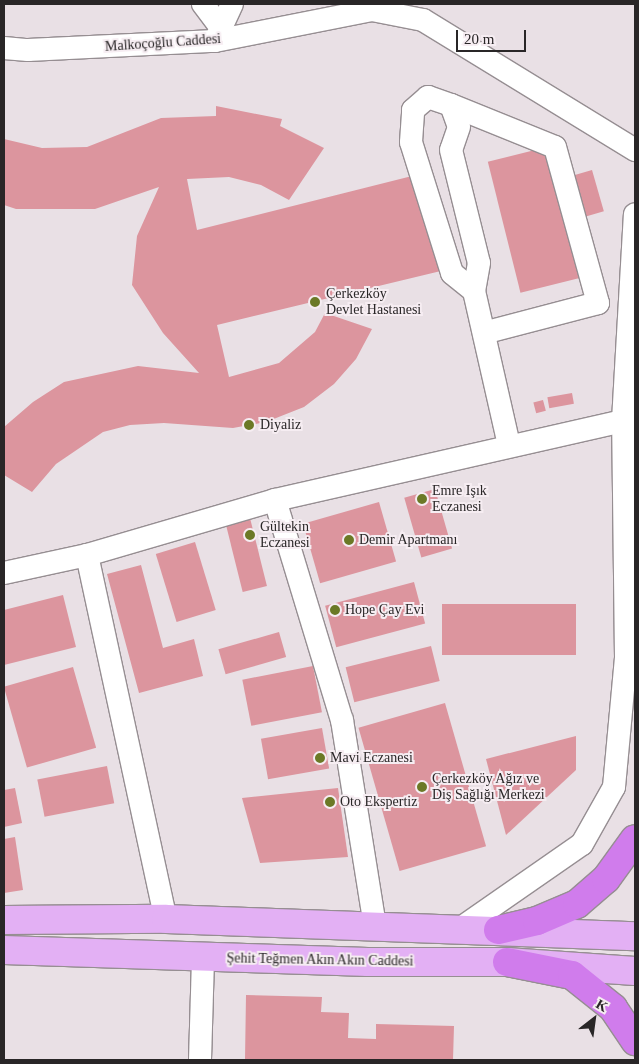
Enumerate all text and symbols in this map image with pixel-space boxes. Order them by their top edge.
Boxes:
scale bar [459,20,529,52]
street label: Malkoçoğlu Caddesi [104,31,222,55]
text: 20 m [464,31,494,47]
place label: Çerkezköy Devlet Hastanesi [326,286,421,318]
marker: Çerkezköy Devlet Hastanesi [308,295,322,309]
place label: Diyaliz [260,417,301,433]
marker: Diyaliz [242,418,256,432]
place label: Emre Işık Eczanesi [432,483,487,516]
marker: Emre Işık Eczanesi [416,493,428,505]
place label: Gültekin Eczanesi [260,519,310,552]
marker: Gültekin Eczanesi [244,529,256,541]
place label: Demir Apartmanı [359,532,458,548]
marker: Demir Apartmanı [343,534,355,546]
place label: Hope Çay Evi [345,602,424,618]
marker: Hope Çay Evi [329,604,341,616]
place label: Mavi Eczanesi [330,750,413,766]
marker: Mavi Eczanesi [314,752,326,764]
place label: Çerkezköy Ağız ve Diş Sağlığı Merkezi [432,771,545,804]
marker: Çerkezköy Ağız ve Diş Sağlığı Merkezi [416,781,428,793]
place label: Oto Ekspertiz [340,794,417,810]
marker: Oto Ekspertiz [324,796,336,808]
street label: Şehit Teğmen Akın Akın Caddesi [225,950,415,970]
north arrow [569,994,619,1044]
text: K [593,996,610,1015]

